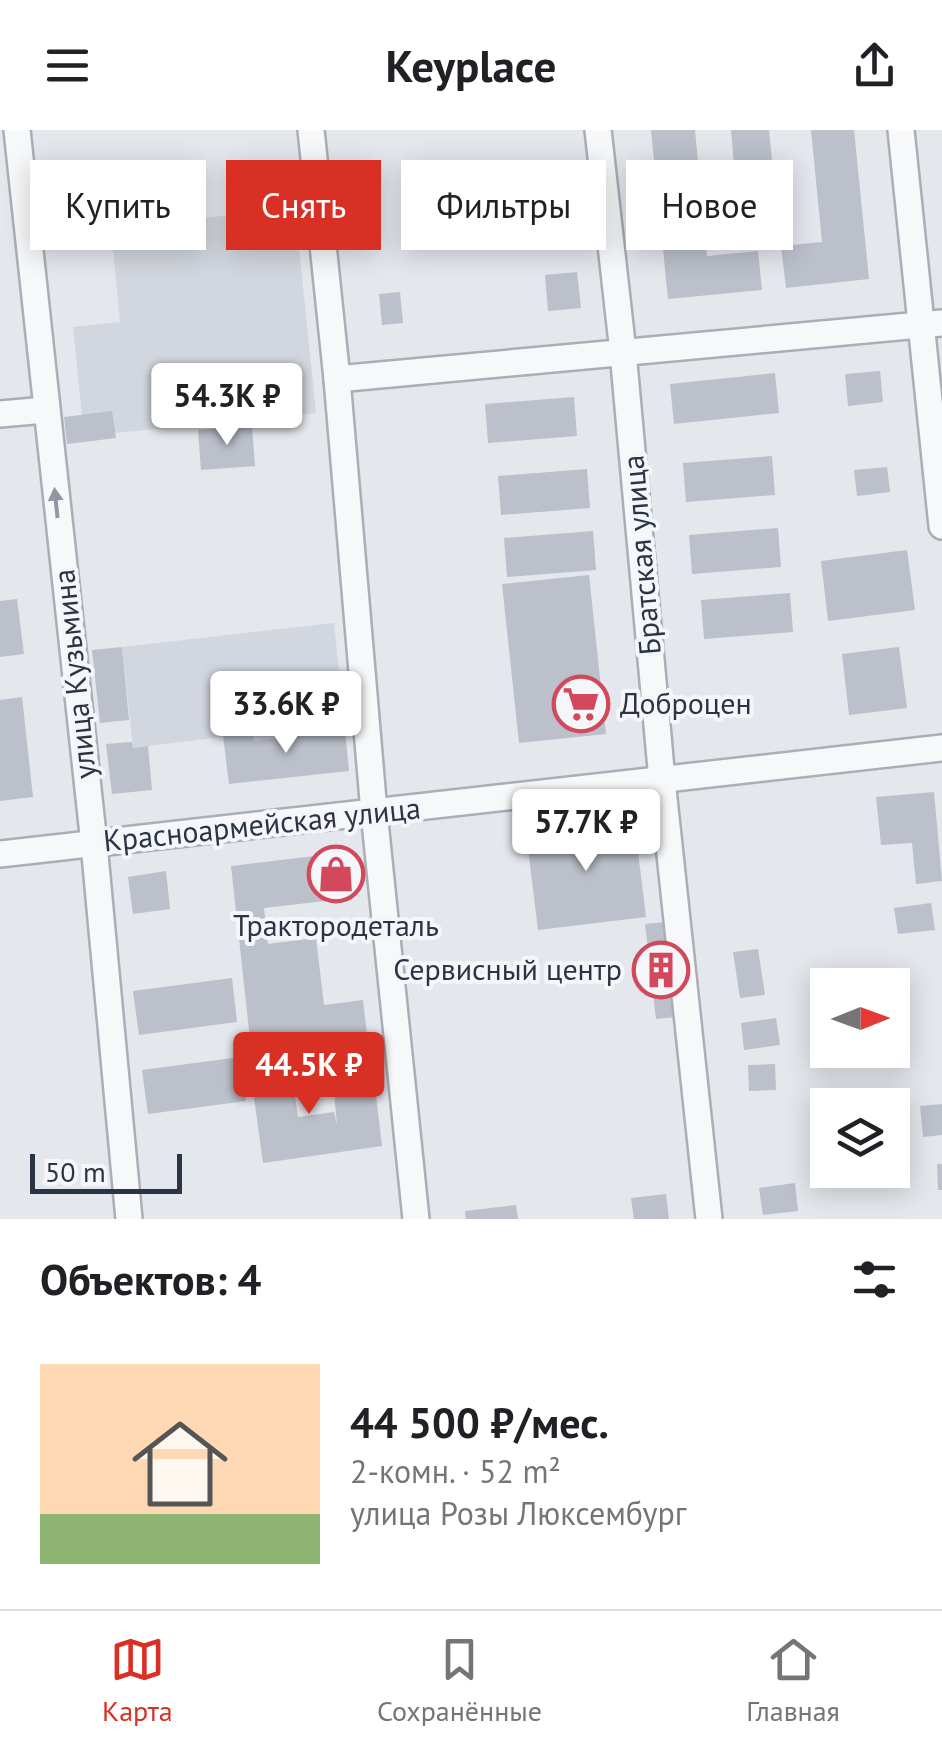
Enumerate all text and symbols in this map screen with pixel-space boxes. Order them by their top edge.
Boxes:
text: Keyplace [386,36,556,94]
icon: menu [40,38,95,93]
icon: share [847,38,902,93]
chip: Купить [30,160,206,250]
chip: Снять [226,160,381,250]
chip: Фильтры [401,160,606,250]
chip: Новое [626,160,793,250]
pin: 54.3K ₽ [135,363,319,448]
text: 54.3K ₽ [173,374,281,416]
street label: Братская улица [612,454,669,657]
one-way arrow [48,487,64,519]
street label: улица Кузьмина [43,567,104,781]
pin: 33.6K ₽ [194,671,378,756]
supermarket icon: Доброцен [551,674,611,734]
text: 33.6K ₽ [232,682,340,724]
place label: Доброцен [620,683,752,722]
street label: Красноармейская улица [101,787,422,860]
pin: 57.7K ₽ [494,789,678,874]
text: 57.7K ₽ [534,800,638,842]
shop icon: Трактородеталь [306,844,366,904]
place label: Трактородеталь [233,905,439,944]
building icon: Сервисный центр [631,940,691,1000]
place label: Сервисный центр [393,949,622,988]
north arrow [810,968,910,1068]
map controls [810,968,910,1188]
pin: 44.5K ₽ [217,1032,401,1117]
text: 44.5K ₽ [255,1043,363,1085]
button: layers [810,1088,910,1188]
scale bar [30,1149,182,1194]
text: 50 m [45,1153,106,1190]
text: Объектов: 4 [40,1252,261,1307]
icon: filters [847,1252,902,1307]
text: 44 500 ₽/мес. [350,1395,609,1450]
icon: home [120,1404,240,1524]
text: 2-комн. · 52 m² [350,1450,561,1492]
text: улица Розы Люксембург [350,1492,687,1534]
tab: Карта [102,1632,173,1729]
tab: Сохранённые [377,1632,542,1729]
tab: Главная [746,1632,840,1729]

